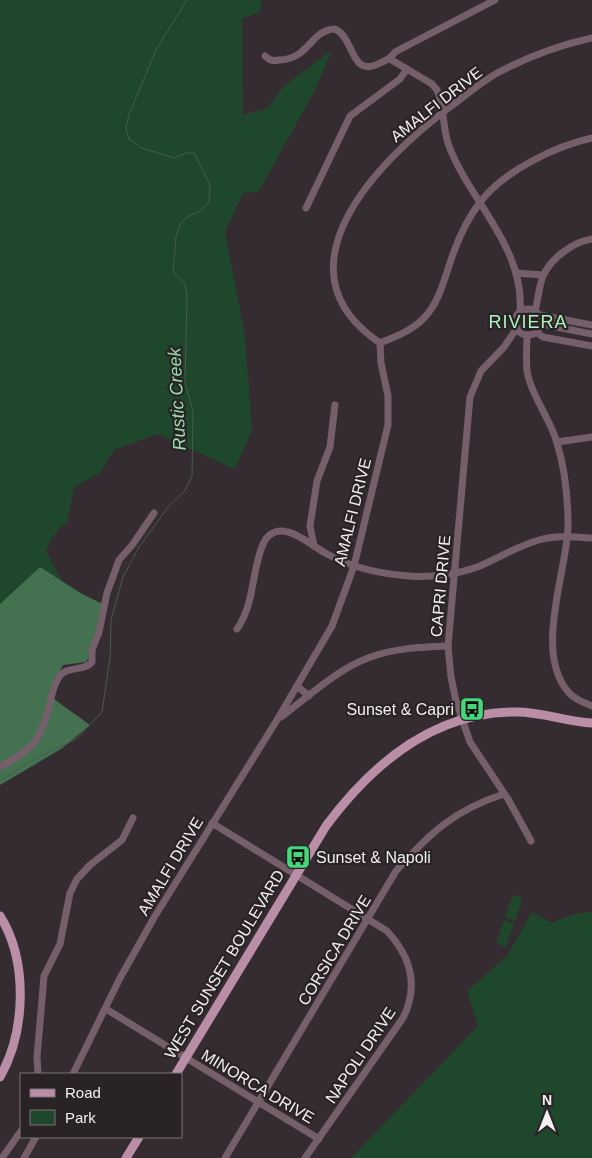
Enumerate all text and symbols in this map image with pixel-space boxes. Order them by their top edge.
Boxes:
street label: AMALFI DRIVE [387,63,485,145]
district label: RIVIERA [488,312,568,332]
water label: Rustic Creek [164,346,190,451]
street label: AMALFI DRIVE [331,456,374,568]
street label: CAPRI DRIVE [428,534,453,638]
bus stop icon: Sunset & Capri [459,696,485,722]
place label: Sunset & Capri [346,701,454,718]
street label: AMALFI DRIVE [135,814,206,918]
bus stop icon: Sunset & Napoli [285,844,311,870]
place label: Sunset & Napoli [316,849,431,866]
street label: WEST SUNSET BOULEVARD [161,867,288,1062]
street label: CORSICA DRIVE [295,892,374,1008]
street label: NAPOLI DRIVE [322,1004,399,1106]
street label: MINORCA DRIVE [198,1046,317,1127]
legend [20,1073,182,1138]
text: Road [65,1084,101,1101]
north arrow [522,1088,572,1138]
text: N [542,1092,552,1108]
text: Park [65,1109,96,1126]

